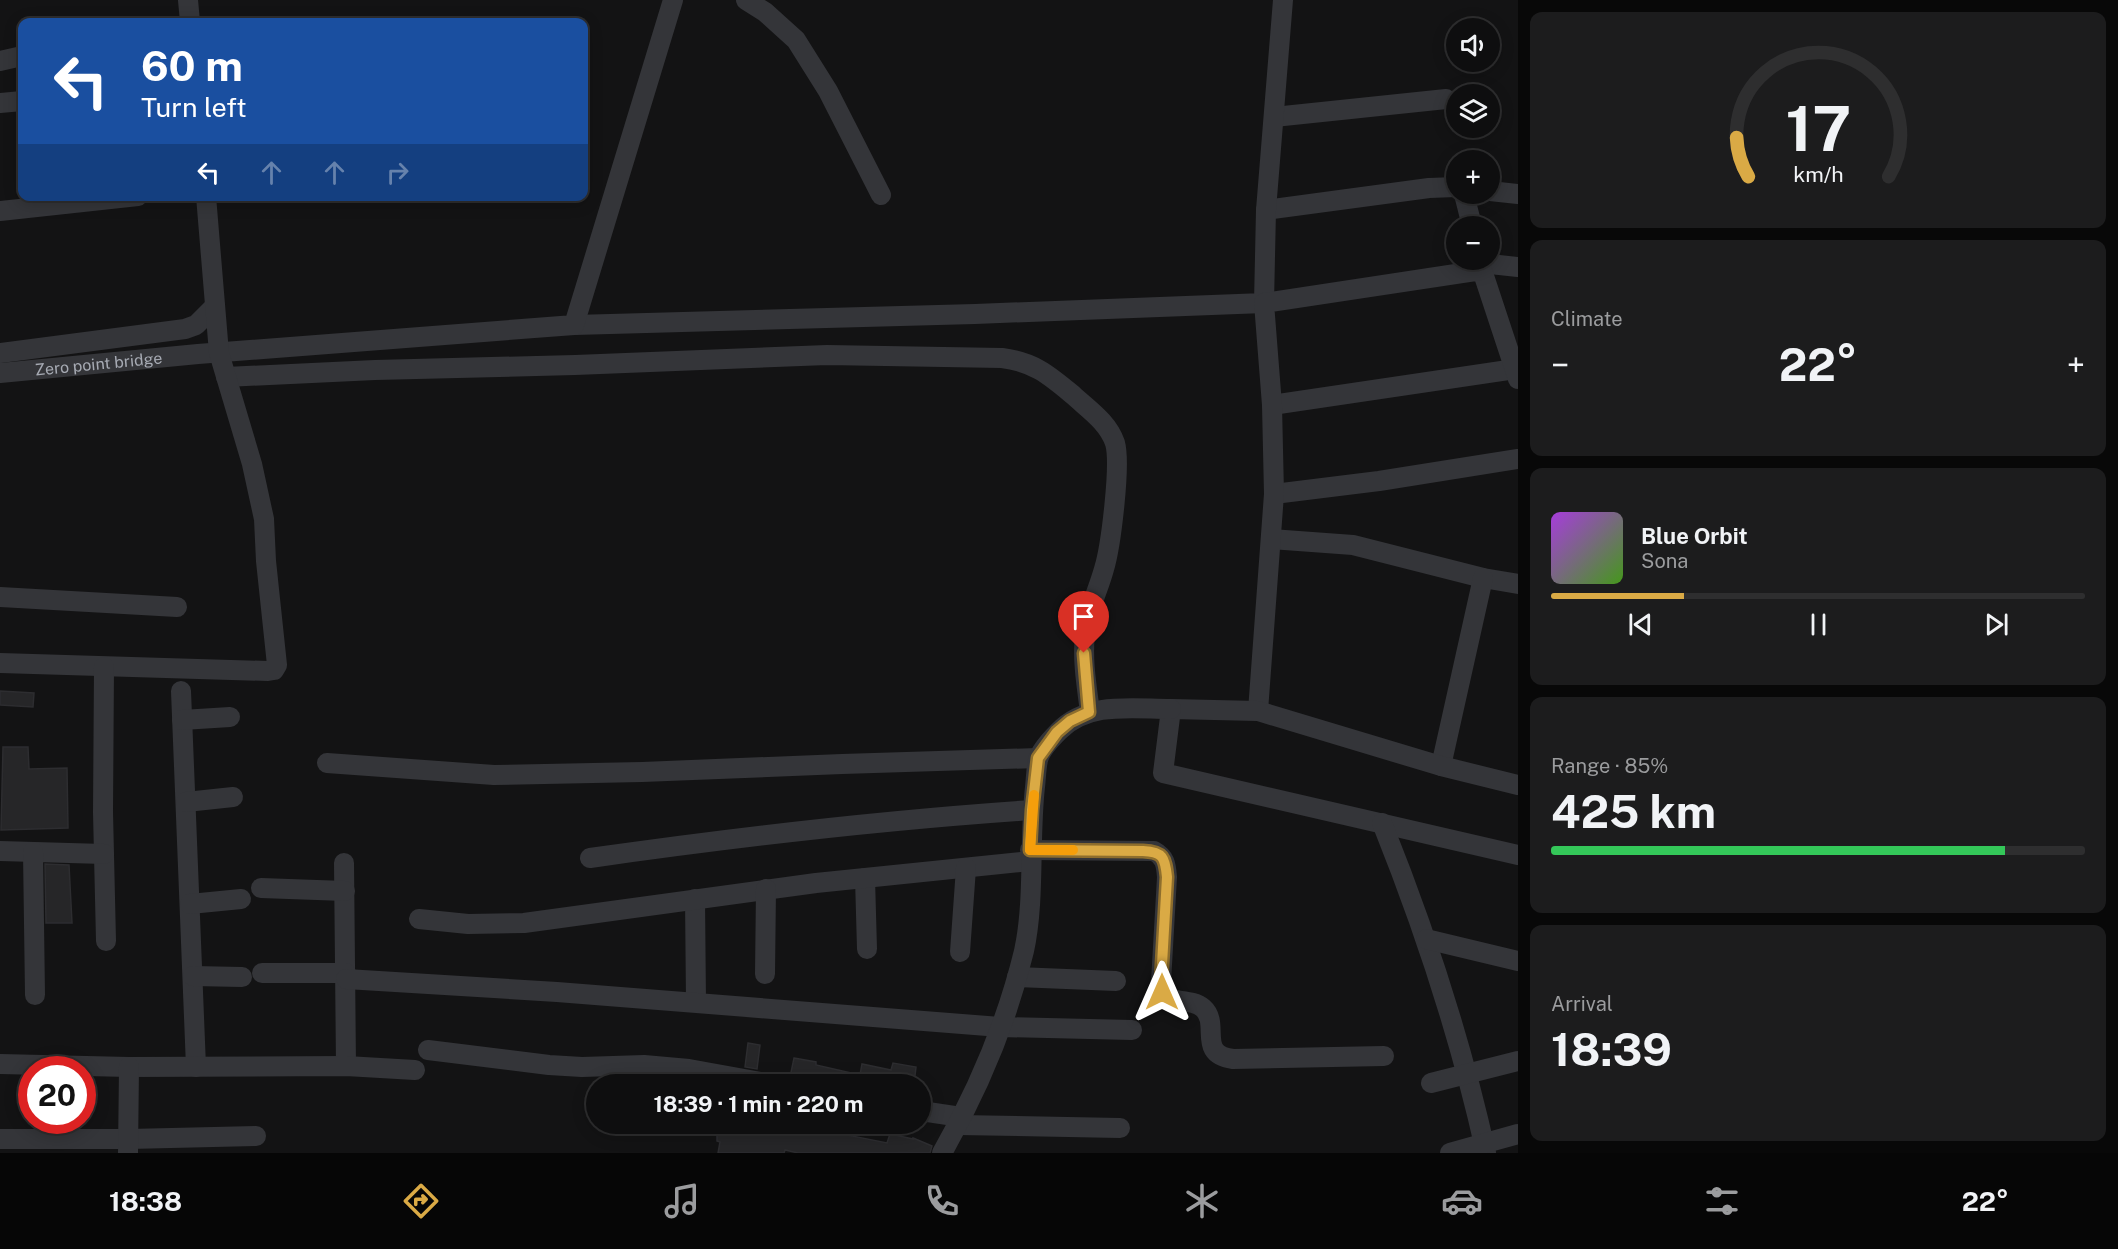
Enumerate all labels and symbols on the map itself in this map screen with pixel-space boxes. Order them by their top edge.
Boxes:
street label: Zero point bridge [34,348,163,379]
pin [1058,591,1109,653]
position arrow [1130,960,1194,1024]
speed limit sign: 20 [18,1056,96,1134]

